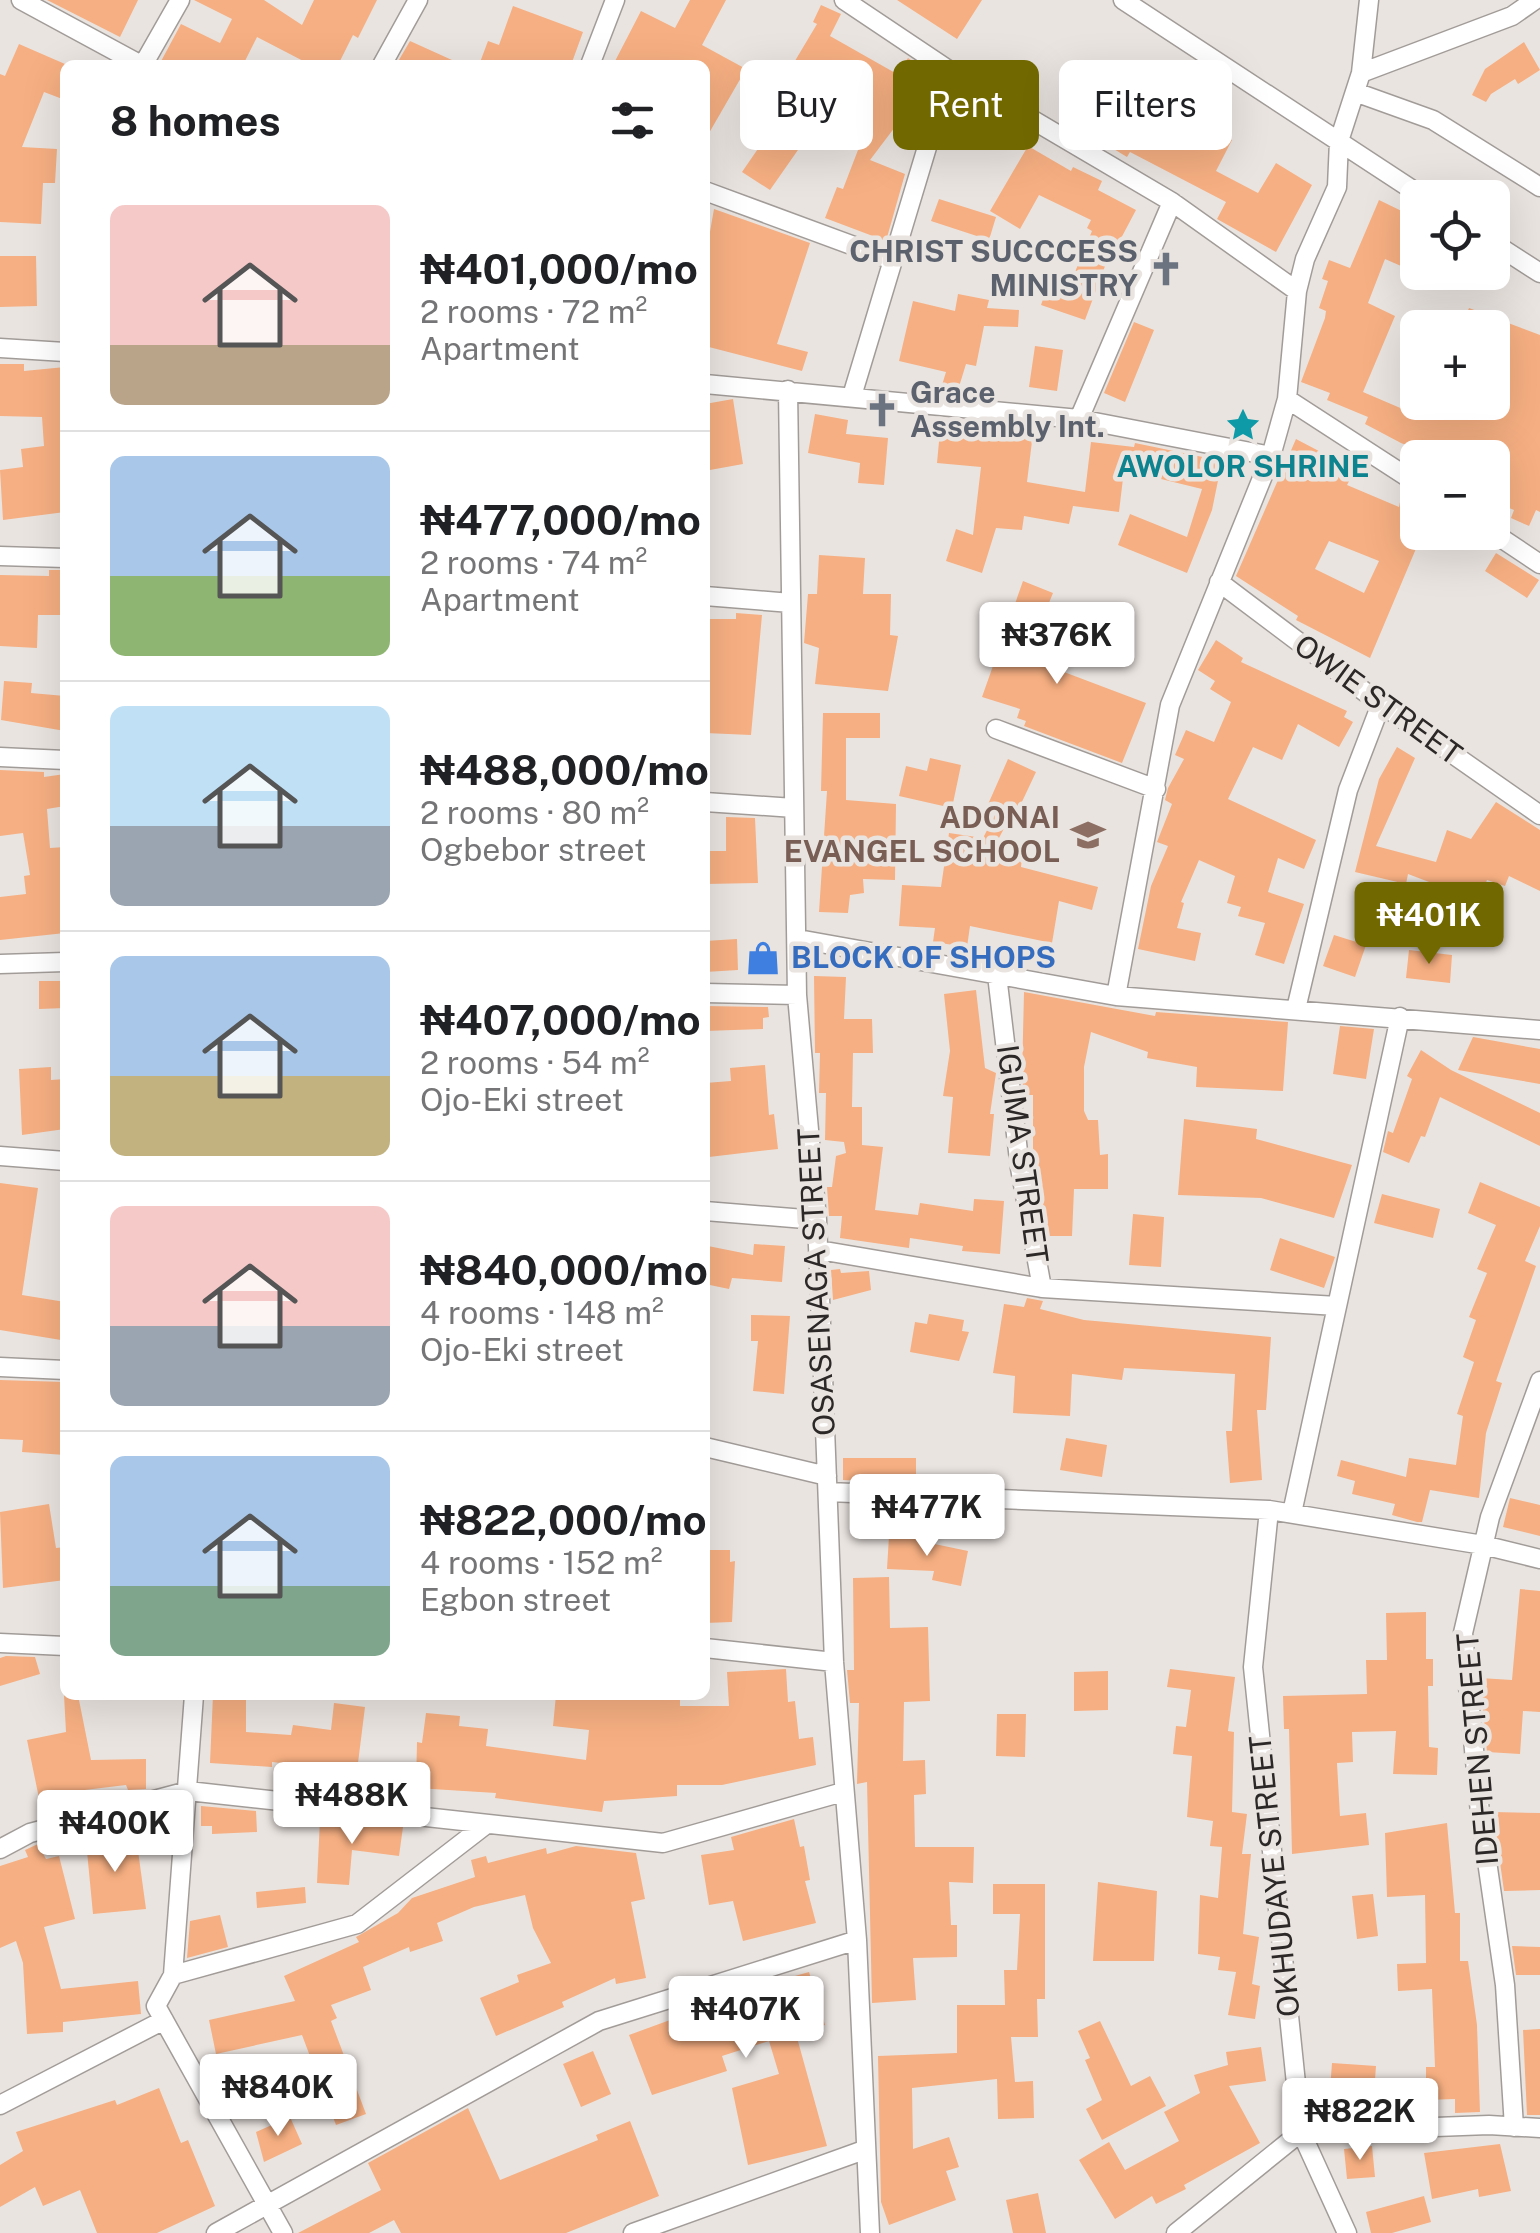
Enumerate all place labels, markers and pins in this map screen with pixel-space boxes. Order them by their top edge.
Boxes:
place label: CHRIST SUCCCESS MINISTRY [849,233,1138,303]
church icon: CHRIST SUCCCESS MINISTRY [1147,250,1185,288]
place label: Grace Assembly Int. [910,374,1105,444]
church icon: Grace Assembly Int. [863,391,901,429]
place icon: AWOLOR SHRINE [1224,406,1262,444]
place label: AWOLOR SHRINE [1116,448,1370,484]
pin: ₦376K [987,602,1127,687]
place label: ADONAI EVANGEL SCHOOL [784,799,1060,869]
school or university icon: ADONAI EVANGEL SCHOOL [1069,816,1107,854]
pin: ₦401K [1359,882,1499,967]
shop icon: BLOCK OF SHOPS [744,939,782,977]
place label: BLOCK OF SHOPS [791,939,1056,975]
pin: ₦477K [857,1474,997,1559]
pin: ₦488K [282,1762,422,1847]
pin: ₦400K [45,1790,185,1875]
pin: ₦407K [676,1976,816,2061]
pin: ₦840K [208,2054,348,2139]
pin: ₦822K [1290,2078,1430,2163]

